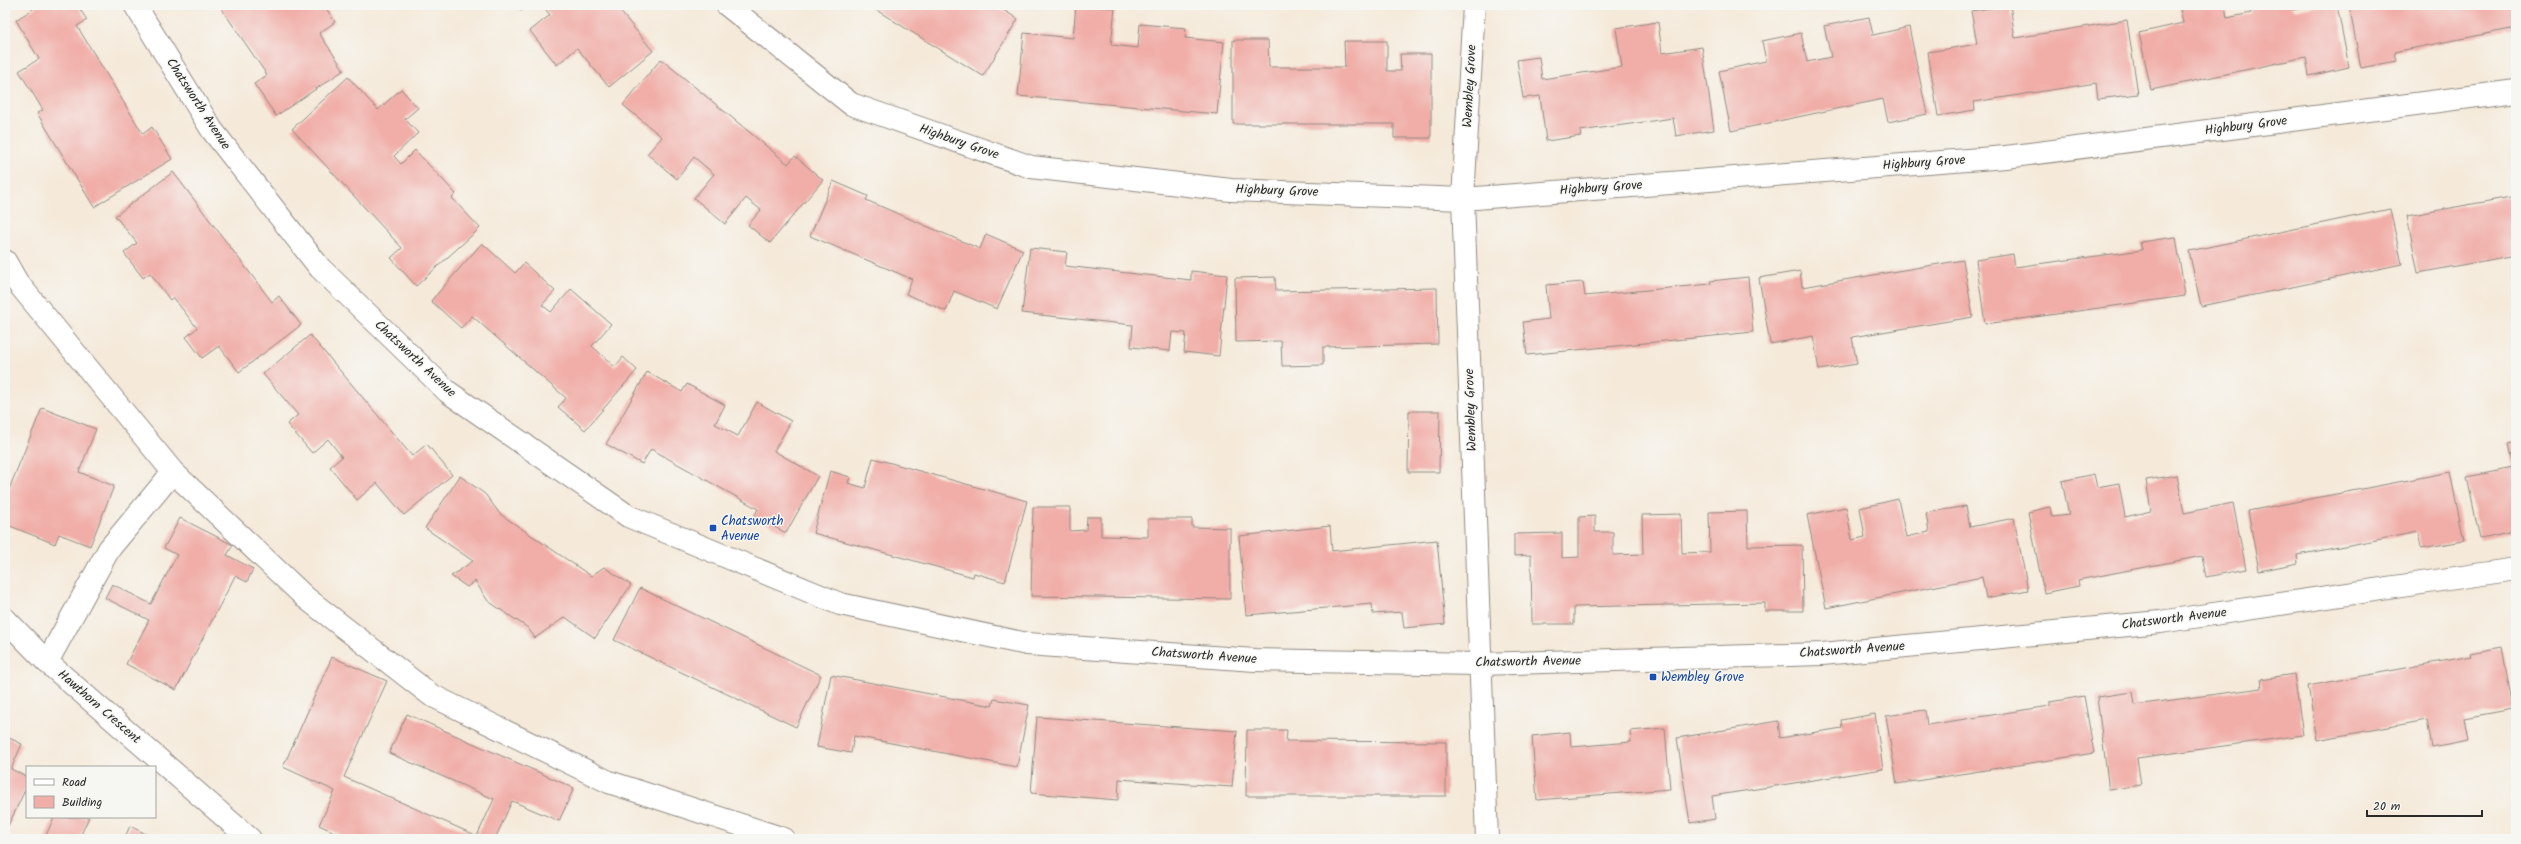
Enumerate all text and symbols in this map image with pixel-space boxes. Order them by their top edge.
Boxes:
street label: Wembley Grove [1457,44,1483,128]
street label: Chatsworth Avenue [160,54,236,154]
street label: Highbury Grove [2203,110,2289,141]
street label: Highbury Grove [916,119,1002,166]
street label: Highbury Grove [1882,150,1966,176]
street label: Highbury Grove [1559,175,1643,201]
street label: Highbury Grove [1235,179,1319,203]
street label: Chatsworth Avenue [369,315,461,403]
street label: Wembley Grove [1459,368,1483,452]
place label: Chatsworth Avenue [721,511,783,547]
marker: Chatsworth Avenue [708,523,718,533]
street label: Chatsworth Avenue [2120,602,2228,636]
street label: Chatsworth Avenue [1798,636,1906,664]
street label: Chatsworth Avenue [1150,642,1258,670]
street label: Chatsworth Avenue [1475,651,1581,673]
street label: Hawthorn Crescent [53,665,146,750]
place label: Wembley Grove [1661,667,1744,688]
marker: Wembley Grove [1648,672,1658,682]
legend [26,766,156,818]
text: Road [62,773,87,792]
scale bar [2367,792,2482,818]
text: Building [62,793,102,812]
text: 20 m [2373,797,2401,816]

